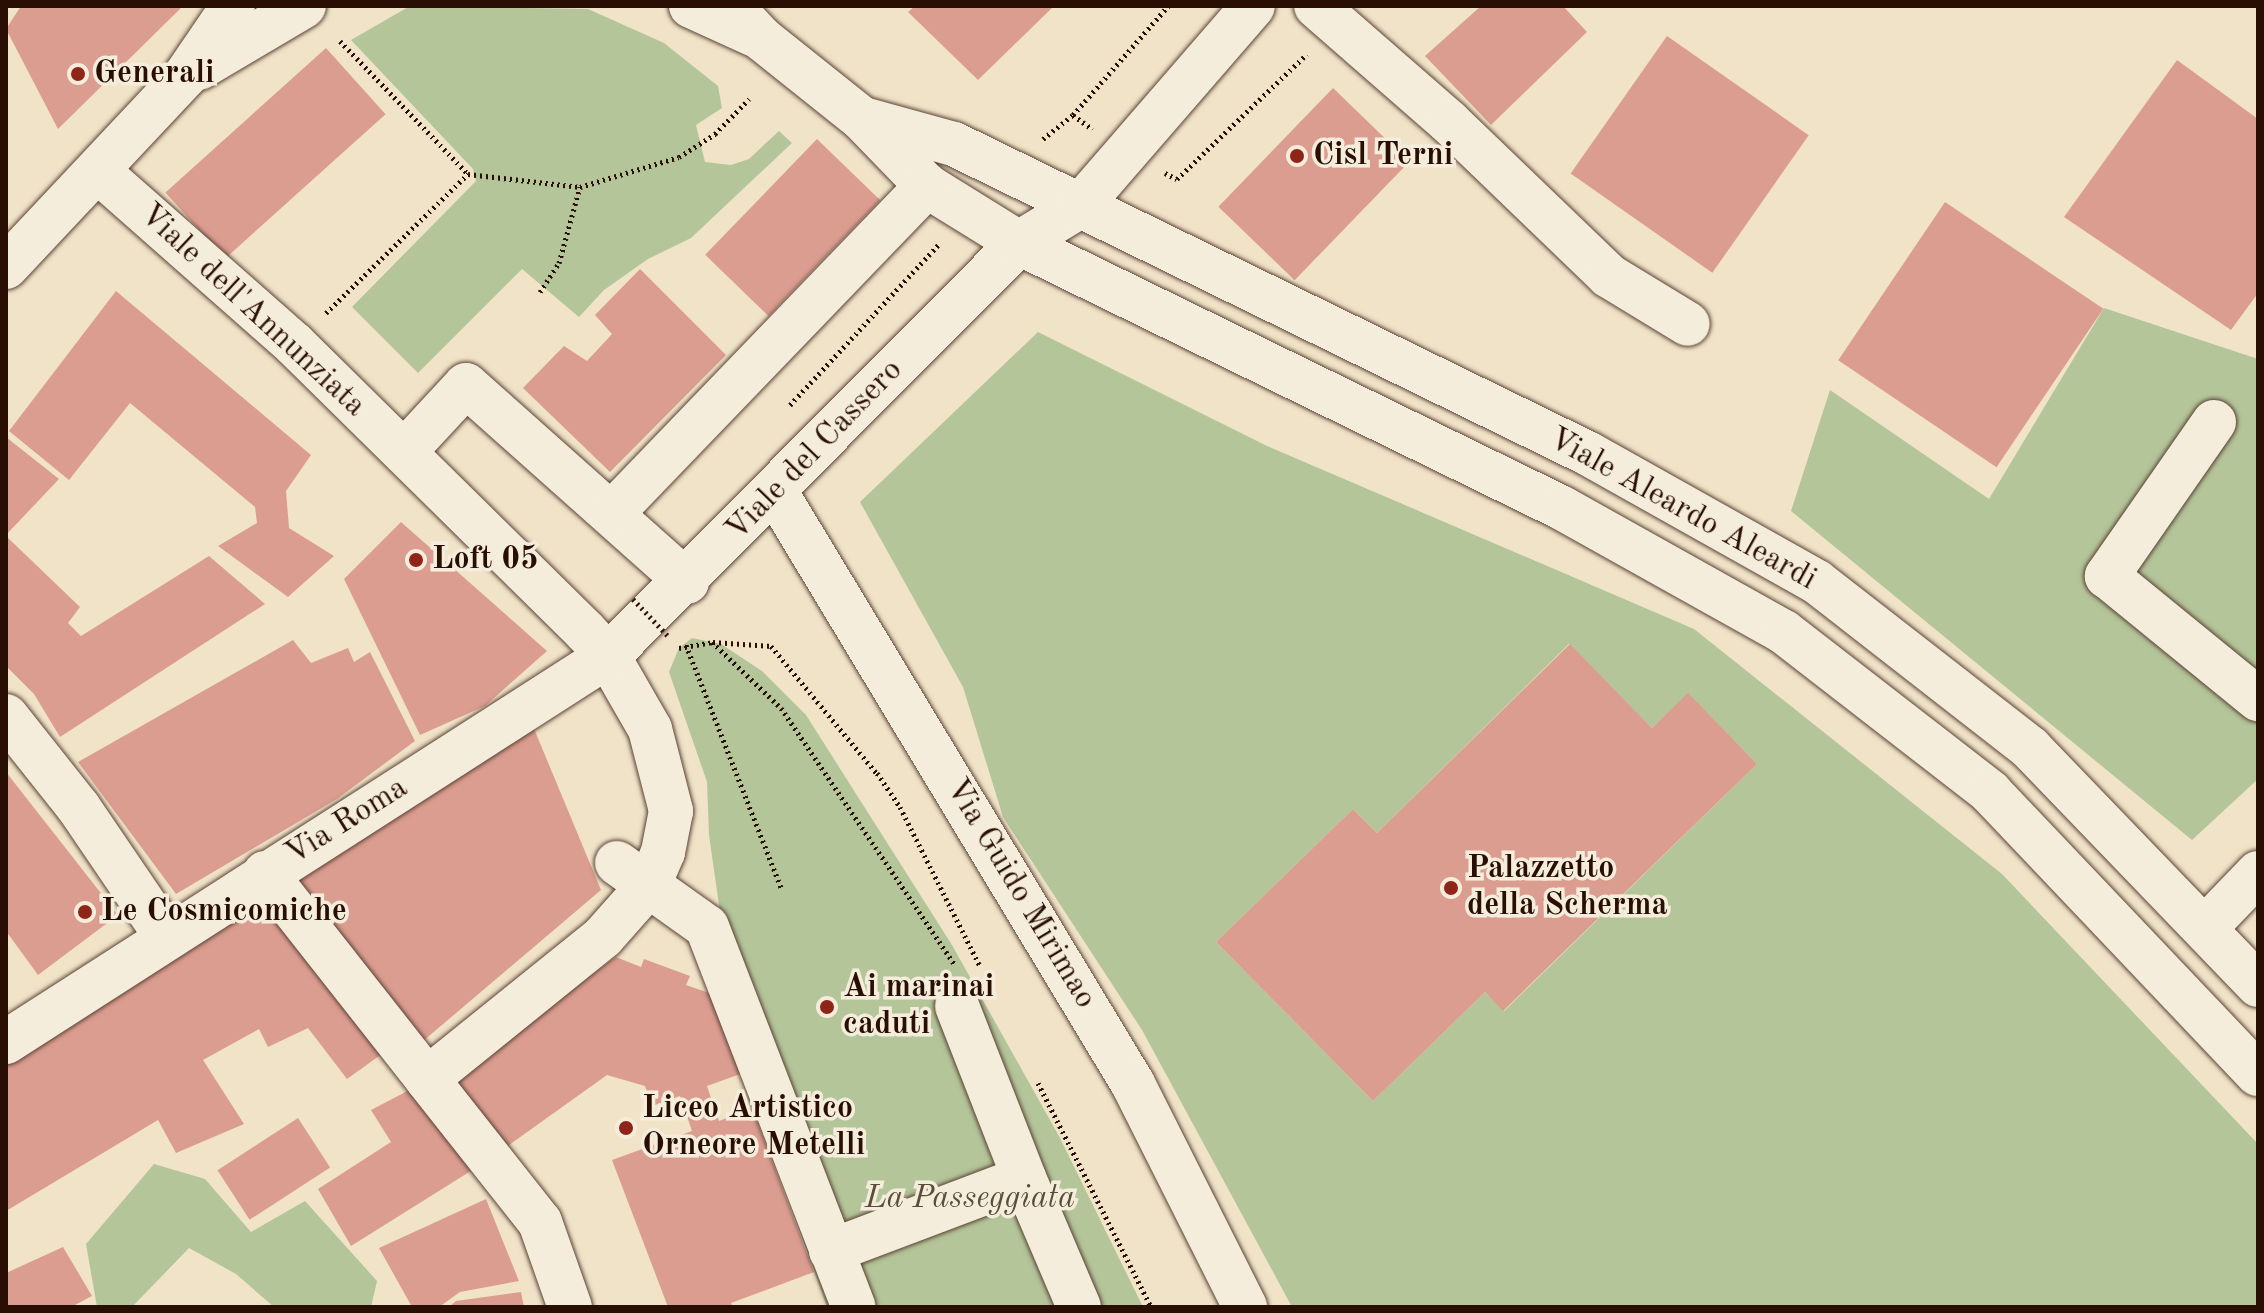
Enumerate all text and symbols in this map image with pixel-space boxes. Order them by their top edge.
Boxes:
place label: Generali [94,55,215,93]
marker: Generali [69,65,87,83]
place label: Cisl Terni [1313,137,1453,175]
marker: Cisl Terni [1288,147,1306,165]
street label: Viale dell'Annunziata [131,196,373,426]
street label: Viale del Cassero [719,352,911,550]
street label: Viale Aleardo Aleardi [1541,420,1823,600]
place label: Loft 05 [432,541,538,579]
marker: Loft 05 [407,551,425,569]
street label: Via Roma [279,769,415,875]
street label: Via Guido Mirimao [936,772,1104,1016]
place label: Palazzetto della Scherma [1467,851,1668,926]
marker: Palazzetto della Scherma [1442,879,1460,897]
place label: Le Cosmicomiche [101,893,347,931]
marker: Le Cosmicomiche [76,903,94,921]
place label: Ai marinai caduti [843,970,994,1045]
marker: Ai marinai caduti [818,998,836,1016]
place label: Liceo Artistico Orneore Metelli [642,1091,865,1166]
marker: Liceo Artistico Orneore Metelli [617,1119,635,1137]
park label: La Passeggiata [865,1180,1075,1218]

